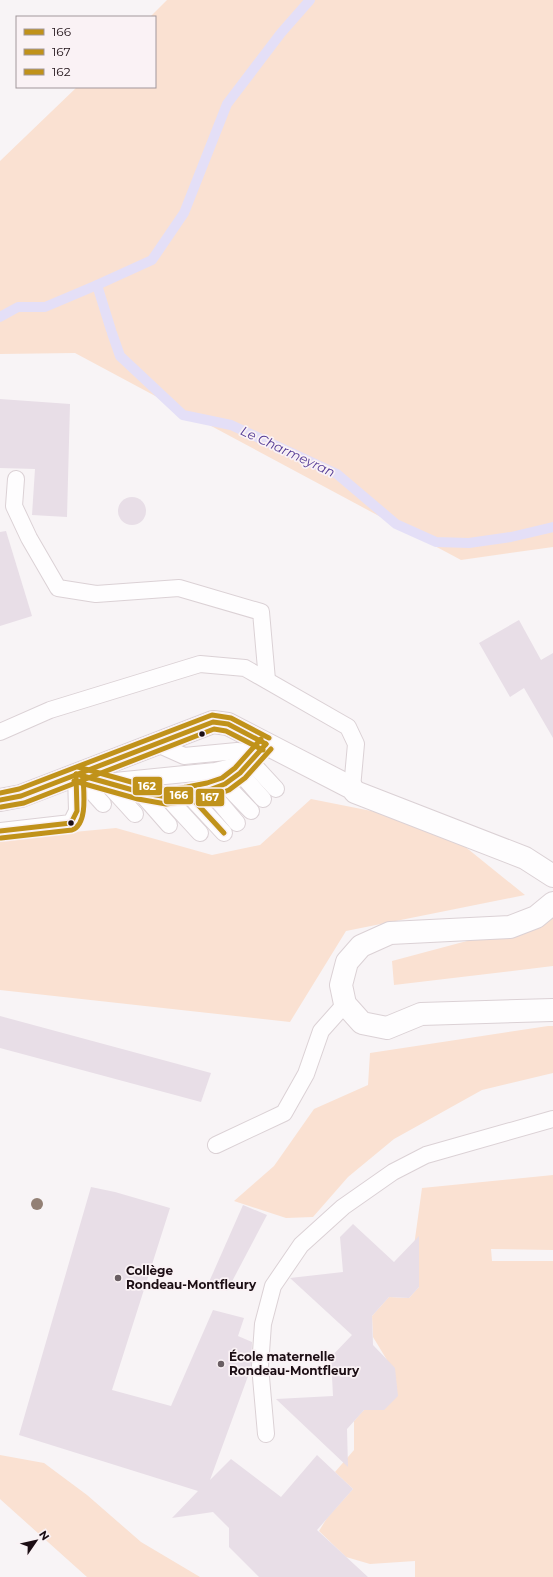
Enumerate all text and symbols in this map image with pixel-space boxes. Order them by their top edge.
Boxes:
legend [16,16,156,88]
text: 166 [52,24,71,39]
text: 167 [52,44,71,59]
text: 162 [52,64,71,79]
water label: Le Charmeyran [238,422,338,480]
unlabelled marker [197,729,207,739]
line badge: 162 [132,776,163,796]
text: 162 [138,779,156,793]
line badge: 166 [163,786,194,805]
text: 166 [170,788,188,802]
line badge: 167 [195,788,225,807]
text: 167 [201,790,219,804]
unlabelled marker [66,818,76,828]
place label: Collège Rondeau-Montfleury [126,1263,257,1292]
marker: Collège Rondeau-Montfleury [113,1273,123,1283]
place label: École maternelle Rondeau-Montfleury [229,1349,360,1378]
marker: École maternelle Rondeau-Montfleury [216,1359,226,1369]
north arrow [16,1521,56,1561]
text: N [36,1528,53,1543]

